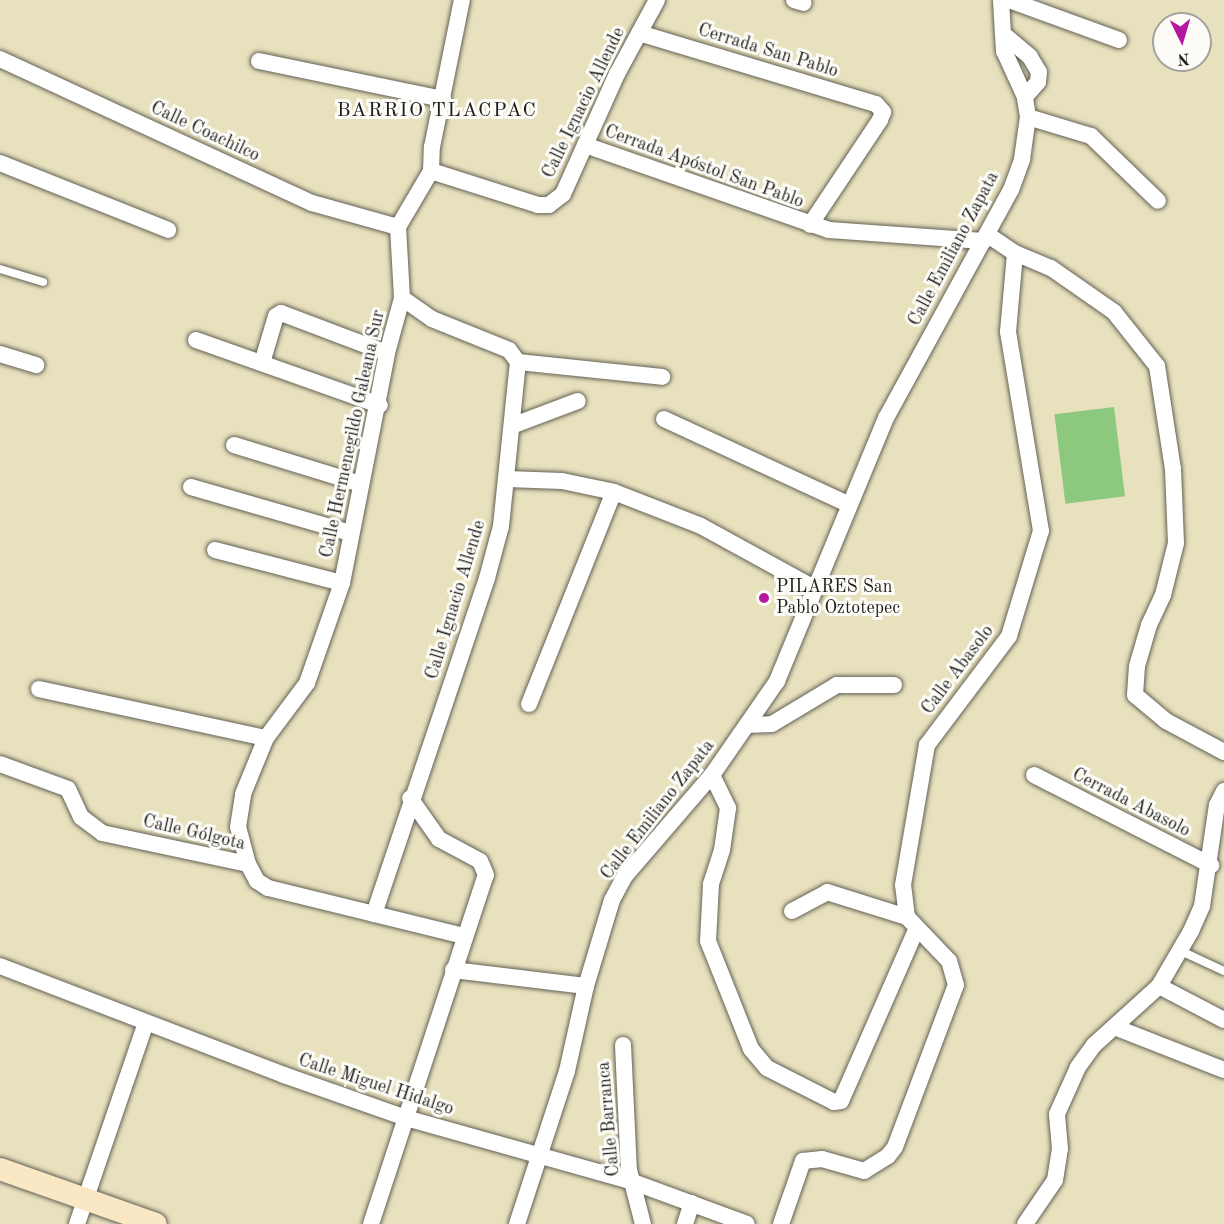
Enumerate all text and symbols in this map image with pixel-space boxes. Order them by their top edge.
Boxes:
north arrow [1152,12,1212,72]
street label: Cerrada San Pablo [695,19,841,83]
street label: Calle Ignacio Allende [538,24,630,182]
text: N [1177,49,1190,66]
street label: Calle Coachilco [147,97,263,167]
district label: BARRIO TLACPAC [337,99,537,123]
street label: Cerrada Apóstol San Pablo [601,121,807,213]
street label: Calle Emiliano Zapata [904,168,1004,330]
street label: Calle Hermenegildo Galeana Sur [316,308,390,560]
street label: Calle Ignacio Allende [422,518,490,682]
place label: PILARES San Pablo Oztotepec [776,577,900,620]
marker: PILARES San Pablo Oztotepec [757,591,771,605]
street label: Calle Abasolo [917,621,999,719]
street label: Calle Emiliano Zapata [597,736,719,884]
street label: Cerrada Abasolo [1068,764,1194,842]
street label: Calle Gólgota [141,811,247,855]
street label: Calle Miguel Hidalgo [295,1050,457,1120]
street label: Calle Barranca [593,1061,625,1177]

